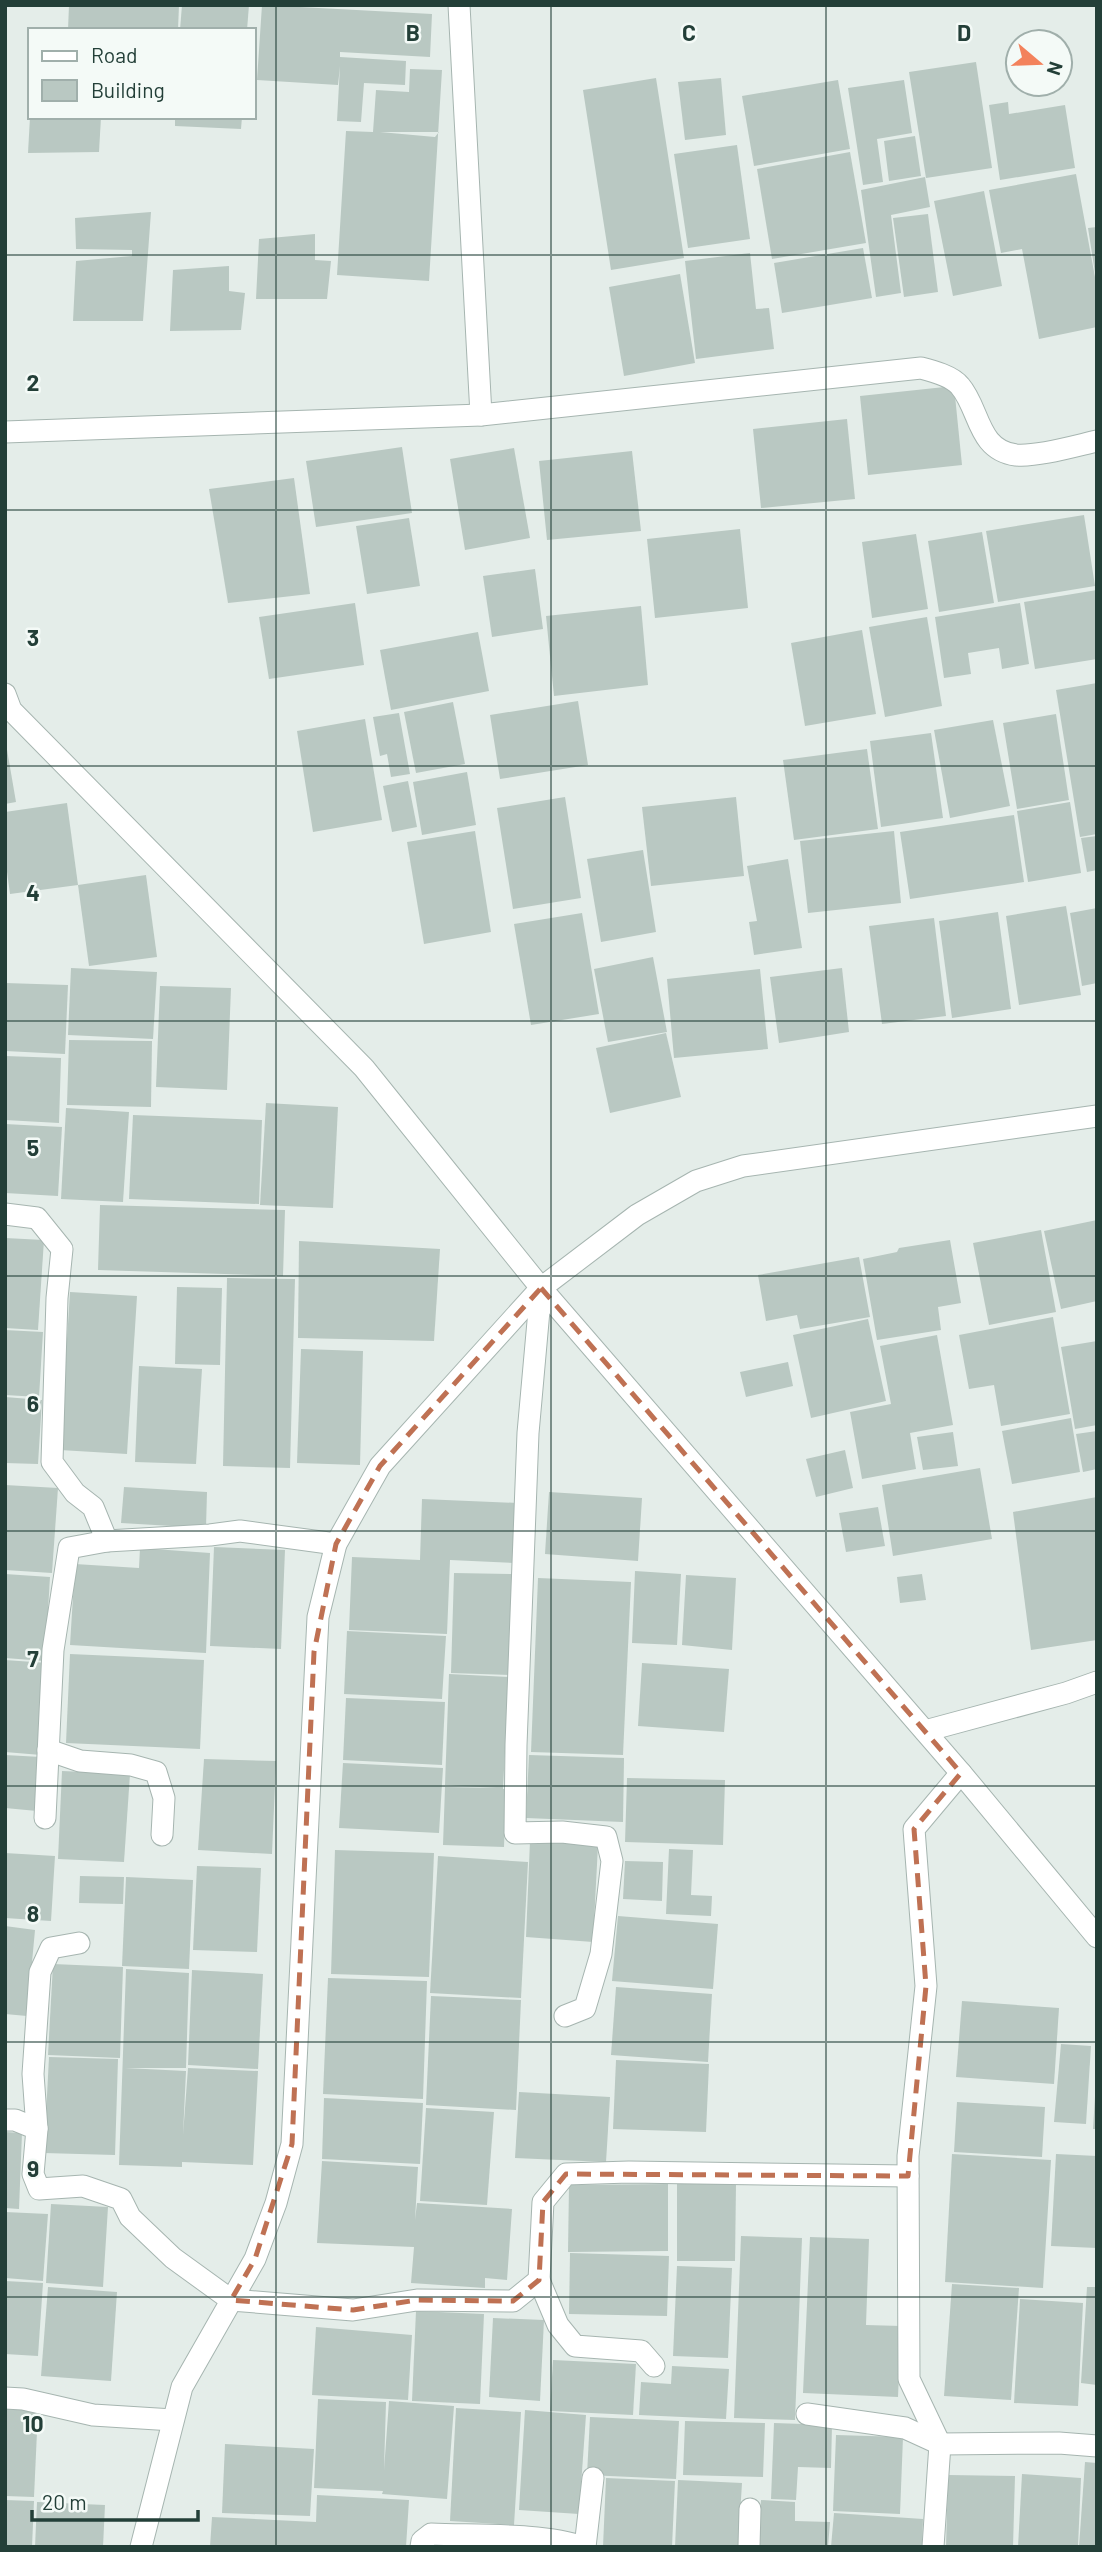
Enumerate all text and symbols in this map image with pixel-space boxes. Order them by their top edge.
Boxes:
text: B [406,18,420,46]
text: C [682,18,696,46]
text: D [957,18,971,46]
legend [28,28,256,119]
north arrow [1004,28,1074,98]
text: Road [91,42,137,67]
text: N [1043,59,1068,78]
text: Building [91,77,165,102]
text: 2 [27,368,39,396]
text: 3 [27,623,39,651]
text: 4 [26,878,40,906]
text: 5 [27,1133,39,1161]
text: 6 [27,1389,39,1417]
text: 7 [27,1644,39,1672]
text: 8 [27,1899,39,1927]
text: 9 [27,2154,39,2182]
text: 10 [22,2409,44,2437]
scale bar [32,2478,198,2522]
text: 20 m [42,2489,87,2514]

